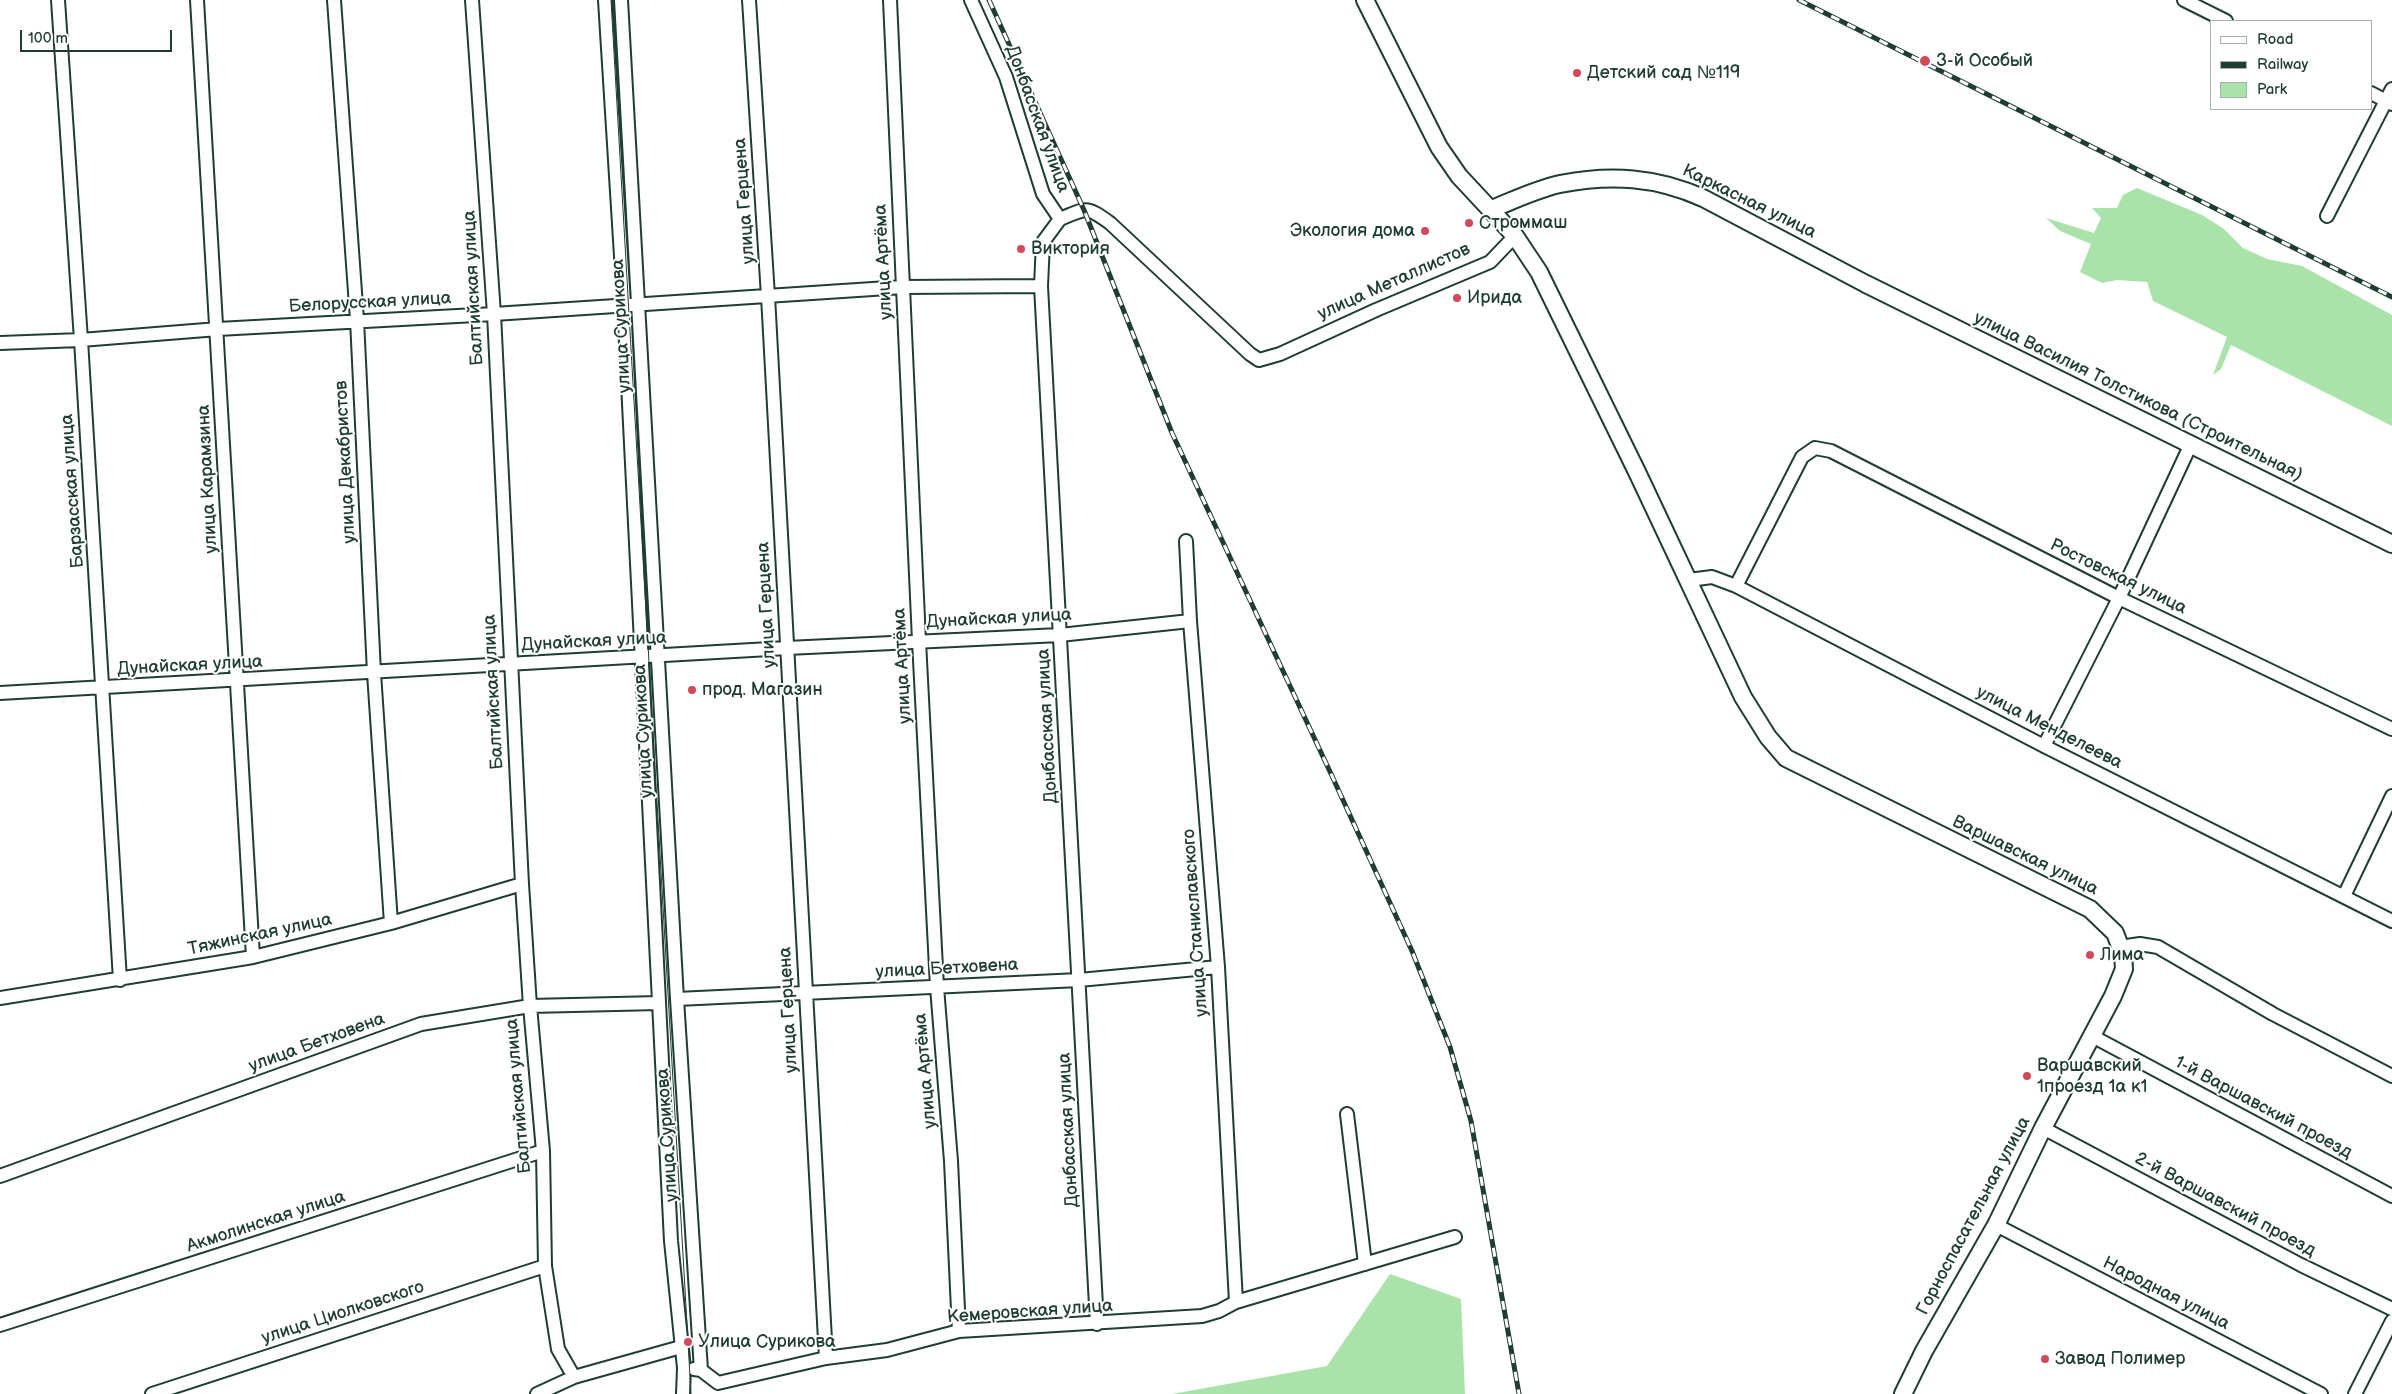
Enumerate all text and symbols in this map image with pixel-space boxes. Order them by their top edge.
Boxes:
scale bar [22,20,175,52]
legend [2210,20,2372,110]
text: 100 m [28,29,68,48]
text: Road [2257,30,2293,49]
street label: Донбасская улица [1000,42,1074,196]
place label: 3-й Особый [1936,50,2033,72]
marker: 3-й Особый [1918,54,1932,68]
text: Railway [2257,55,2308,74]
place label: Детский сад №119 [1587,62,1740,84]
marker: Детский сад №119 [1571,67,1583,79]
text: Park [2257,80,2287,99]
street label: улица Герцена [730,137,760,265]
street label: Каркасная улица [1678,160,1820,244]
street label: улица Артёма [870,204,898,320]
street label: Балтийская улица [459,210,489,366]
place label: Строммаш [1479,212,1567,234]
marker: Строммаш [1463,217,1475,229]
place label: Экология дома [1290,220,1415,242]
marker: Экология дома [1419,225,1431,237]
place label: Виктория [1031,238,1110,260]
street label: улица Металлистов [1314,239,1474,325]
marker: Виктория [1015,243,1027,255]
street label: улица Сурикова [608,258,636,394]
place label: Ирида [1467,287,1522,309]
street label: Белорусская улица [288,288,452,318]
marker: Ирида [1451,292,1463,304]
street label: улица Василия Толстикова (Строительная) [1970,308,2306,486]
street label: улица Декабристов [331,380,361,544]
street label: улица Карамзина [193,404,223,554]
street label: Барзасская улица [57,413,89,569]
street label: Ростовская улица [2046,534,2190,620]
street label: улица Герцена [753,541,781,669]
street label: Дунайская улица [926,604,1072,634]
street label: улица Артёма [889,608,917,724]
street label: Балтийская улица [479,614,509,770]
street label: Дунайская улица [521,627,667,657]
street label: Донбасская улица [1033,648,1063,804]
street label: Дунайская улица [117,651,263,681]
street label: улица Сурикова [630,663,658,799]
place label: прод. Магазин [702,679,823,701]
street label: улица Менделеева [1972,682,2126,774]
marker: прод. Магазин [686,684,698,696]
street label: Варшавская улица [1949,811,2101,901]
street label: улица Станиславского [1179,828,1213,1018]
street label: Тяжинская улица [186,909,334,961]
place label: Лима [2100,944,2144,966]
street label: улица Герцена [775,946,803,1074]
marker: Лима [2084,949,2096,961]
street label: улица Бетховена [875,954,1019,984]
street label: улица Бетховена [246,1008,388,1078]
street label: улица Артёма [910,1012,942,1130]
street label: Балтийская улица [501,1018,537,1174]
street label: Донбасская улица [1054,1052,1084,1208]
street label: 1-й Варшавский проезд [2171,1052,2355,1164]
place label: Варшавский 1проезд 1а к1 [2037,1055,2147,1098]
street label: улица Сурикова [653,1067,683,1203]
marker: Варшавский 1проезд 1а к1 [2021,1070,2033,1082]
street label: Горноспасательная улица [1912,1113,2036,1319]
street label: 2-й Варшавский проезд [2131,1148,2319,1262]
street label: Акмолинская улица [184,1186,348,1258]
street label: Народная улица [2099,1253,2233,1335]
street label: улица Циолковского [259,1277,427,1349]
street label: Кемеровская улица [947,1295,1113,1329]
place label: Улица Сурикова [698,1331,836,1353]
marker: Улица Сурикова [682,1336,694,1348]
place label: Завод Полимер [2055,1348,2185,1370]
marker: Завод Полимер [2039,1353,2051,1365]

